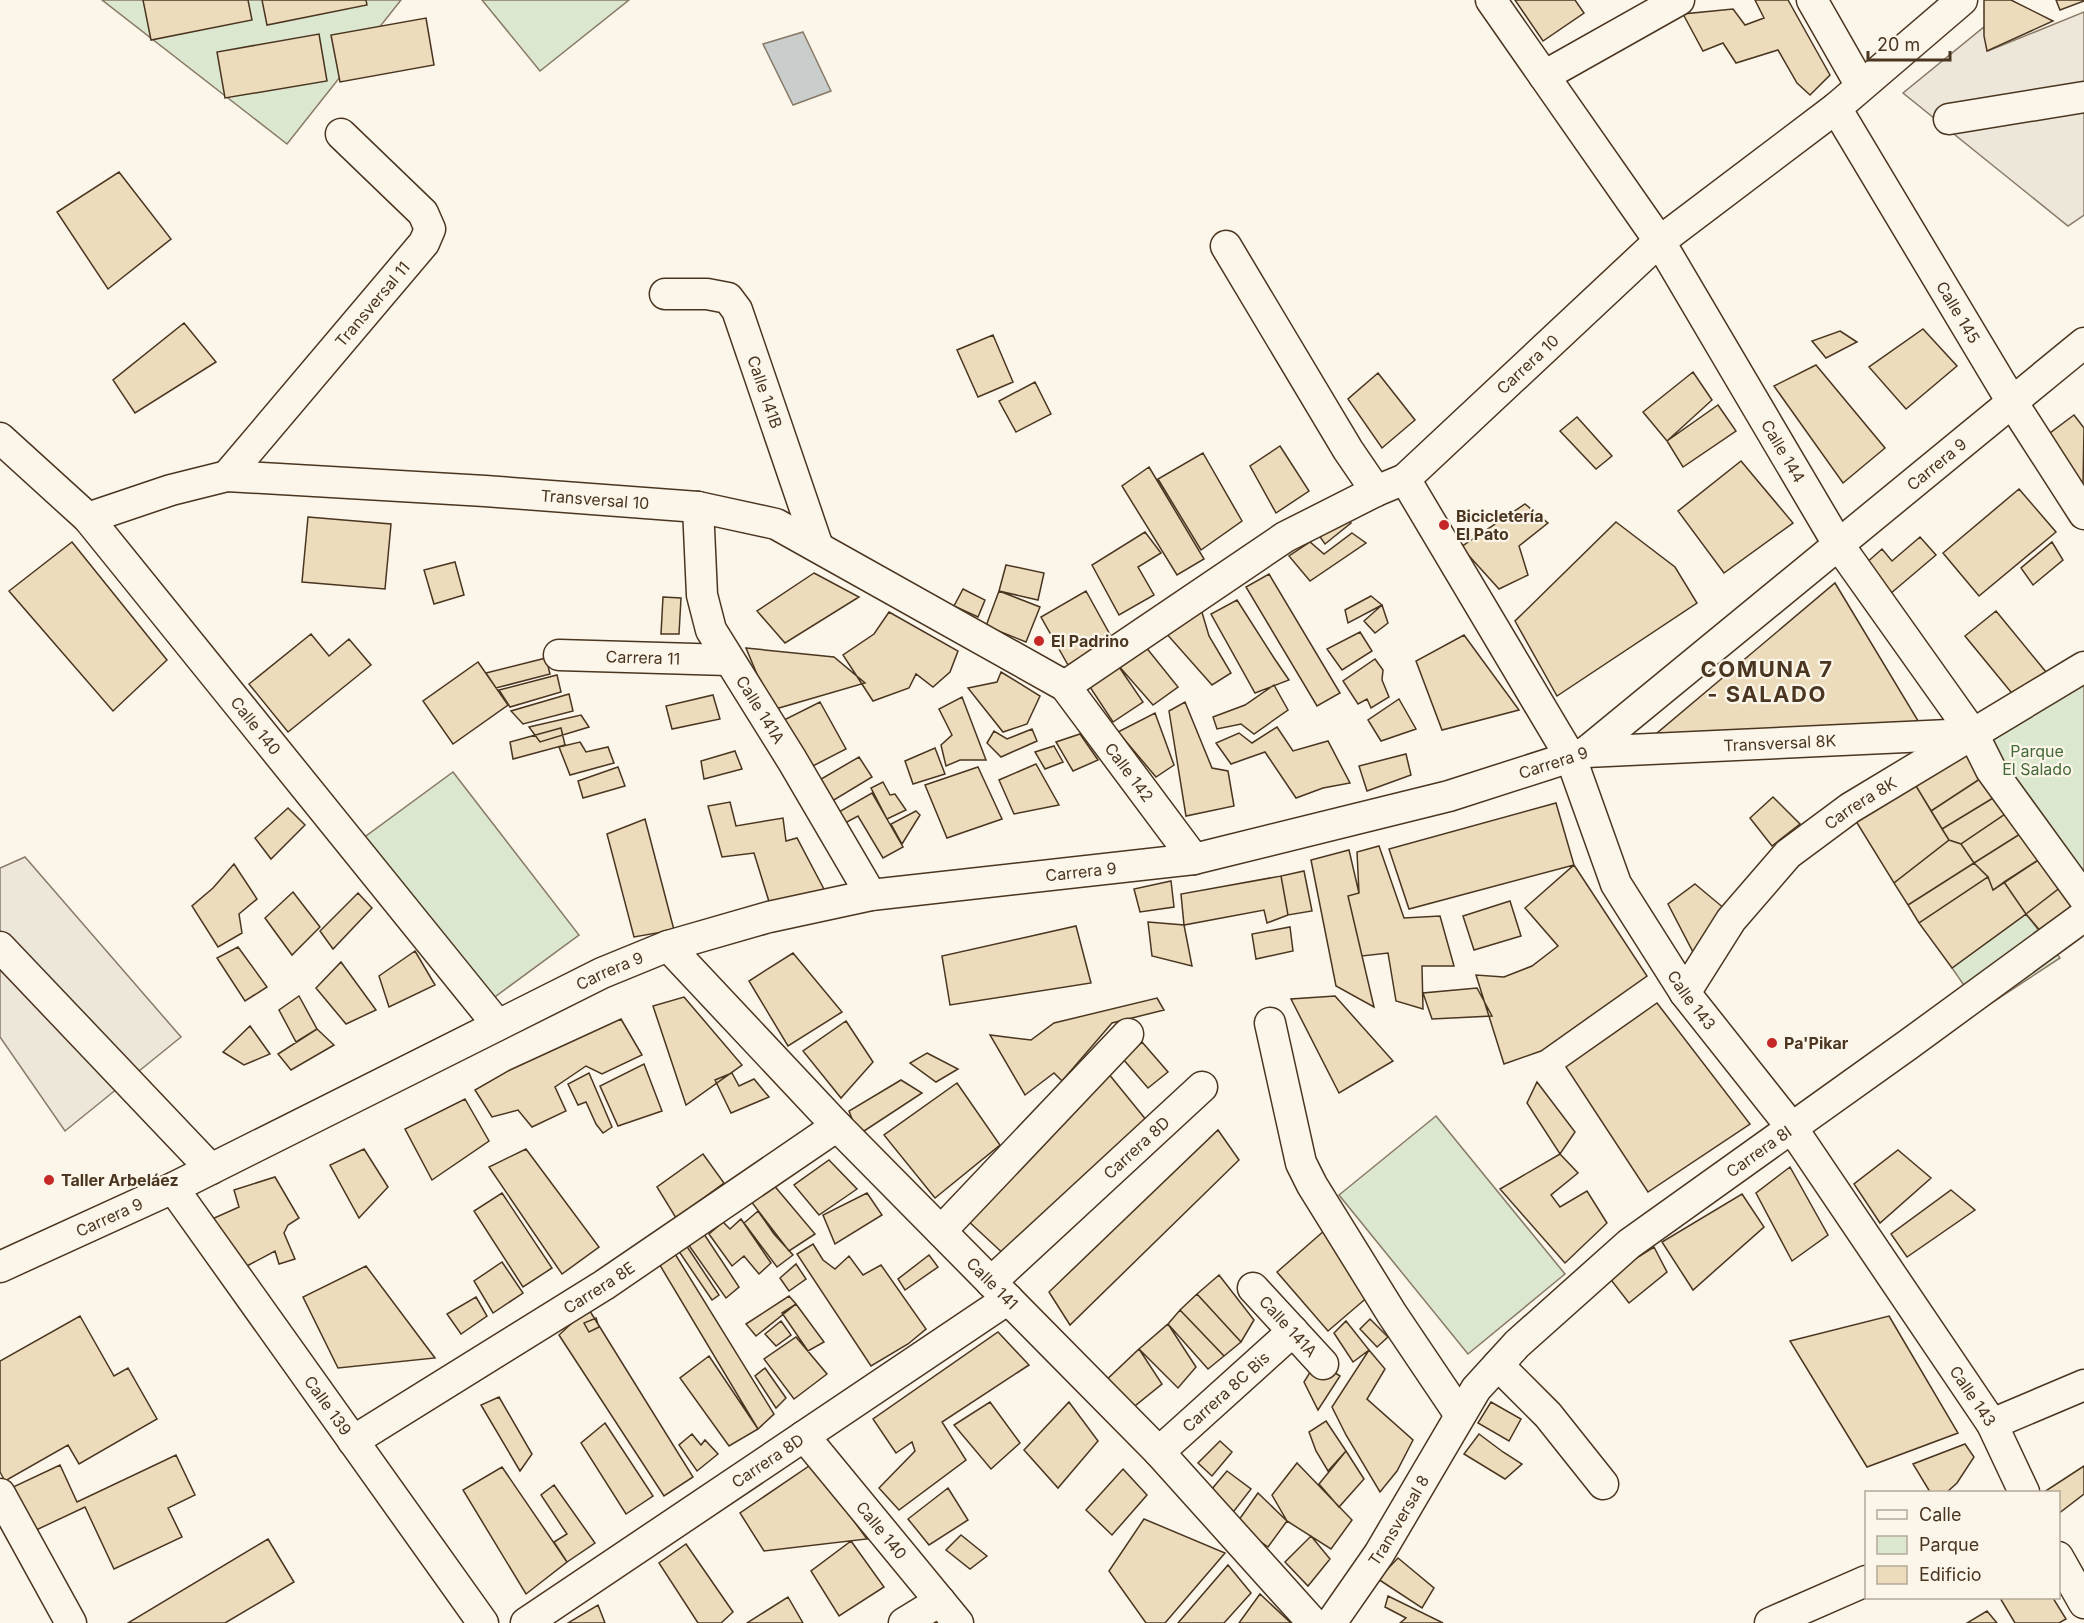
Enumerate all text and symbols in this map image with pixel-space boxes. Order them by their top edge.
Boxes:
scale bar [1868,24,1950,62]
text: 20 m [1877,34,1920,55]
street label: Transversal 11 [331,258,414,351]
street label: Calle 145 [1932,278,1985,347]
street label: Carrera 10 [1492,330,1563,398]
street label: Calle 141B [743,353,787,431]
street label: Calle 144 [1757,416,1810,486]
street label: Carrera 9 [1903,434,1971,494]
street label: Transversal 10 [540,485,650,513]
place label: Bicicletería El Pato [1456,506,1543,544]
marker: Bicicletería El Pato [1437,518,1451,532]
place label: El Padrino [1051,631,1129,651]
marker: El Padrino [1032,634,1046,648]
street label: Carrera 11 [605,646,681,669]
district label: COMUNA 7 - SALADO [1700,656,1834,707]
street label: Calle 141A [732,672,789,747]
street label: Calle 140 [226,693,285,759]
street label: Transversal 8K [1723,730,1837,756]
street label: Calle 142 [1101,739,1158,806]
park label: Parque El Salado [2002,741,2072,779]
street label: Carrera 9 [1516,742,1590,783]
street label: Carrera 8K [1820,772,1900,834]
street label: Carrera 9 [1044,858,1118,886]
street label: Carrera 9 [573,947,646,994]
street label: Calle 143 [1663,967,1720,1034]
place label: Pa'Pikar [1784,1033,1849,1053]
marker: Pa'Pikar [1765,1036,1779,1050]
street label: Carrera 8D [1099,1112,1174,1183]
street label: Carrera 8I [1722,1121,1795,1181]
place label: Taller Arbeláez [61,1170,179,1190]
marker: Taller Arbeláez [42,1173,56,1187]
street label: Carrera 9 [72,1193,146,1241]
street label: Calle 141 [962,1253,1022,1314]
street label: Carrera 8E [560,1257,639,1318]
street label: Calle 141A [1255,1291,1321,1361]
street label: Carrera 8C Bis [1178,1347,1273,1436]
street label: Calle 143 [1945,1362,2001,1430]
street label: Calle 139 [300,1372,356,1439]
street label: Carrera 8D [727,1429,808,1492]
street label: Transversal 8 [1364,1471,1433,1570]
legend [1865,1491,2060,1599]
street label: Calle 140 [852,1497,911,1563]
text: Calle [1919,1504,1961,1525]
text: Parque [1919,1534,1979,1555]
text: Edificio [1919,1564,1982,1585]

